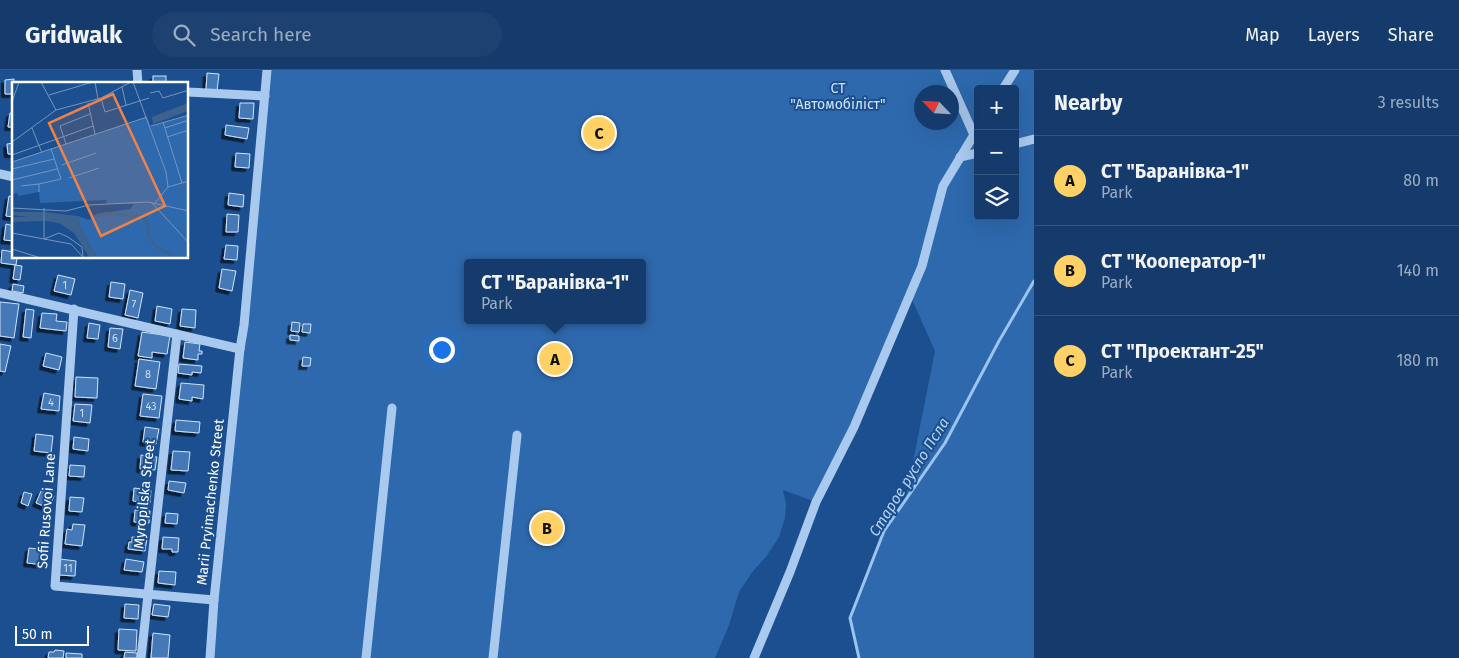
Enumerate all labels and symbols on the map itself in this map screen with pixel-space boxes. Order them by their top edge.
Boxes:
park label: СТ "Автомобіліст" [790,80,886,113]
inset map [12,82,189,259]
north arrow [914,85,959,130]
pin: C [583,114,615,152]
house number: 1 [63,279,67,292]
house number: 7 [132,298,137,311]
house number: 6 [112,332,118,345]
your location [429,337,455,363]
pin: A [539,340,571,378]
house number: 8 [145,368,151,381]
house number: 4 [48,396,54,409]
house number: 43 [145,400,157,413]
house number: 1 [80,407,84,420]
water label: Старое русло Псла [865,414,953,540]
street label: Marii Pryimachenko Street [193,417,228,586]
street label: Myropilska Street [130,437,159,550]
street label: Sofii Rusovoi Lane [34,453,59,569]
pin: B [531,509,563,547]
house number: 11 [63,562,73,575]
scale bar [15,623,89,646]

